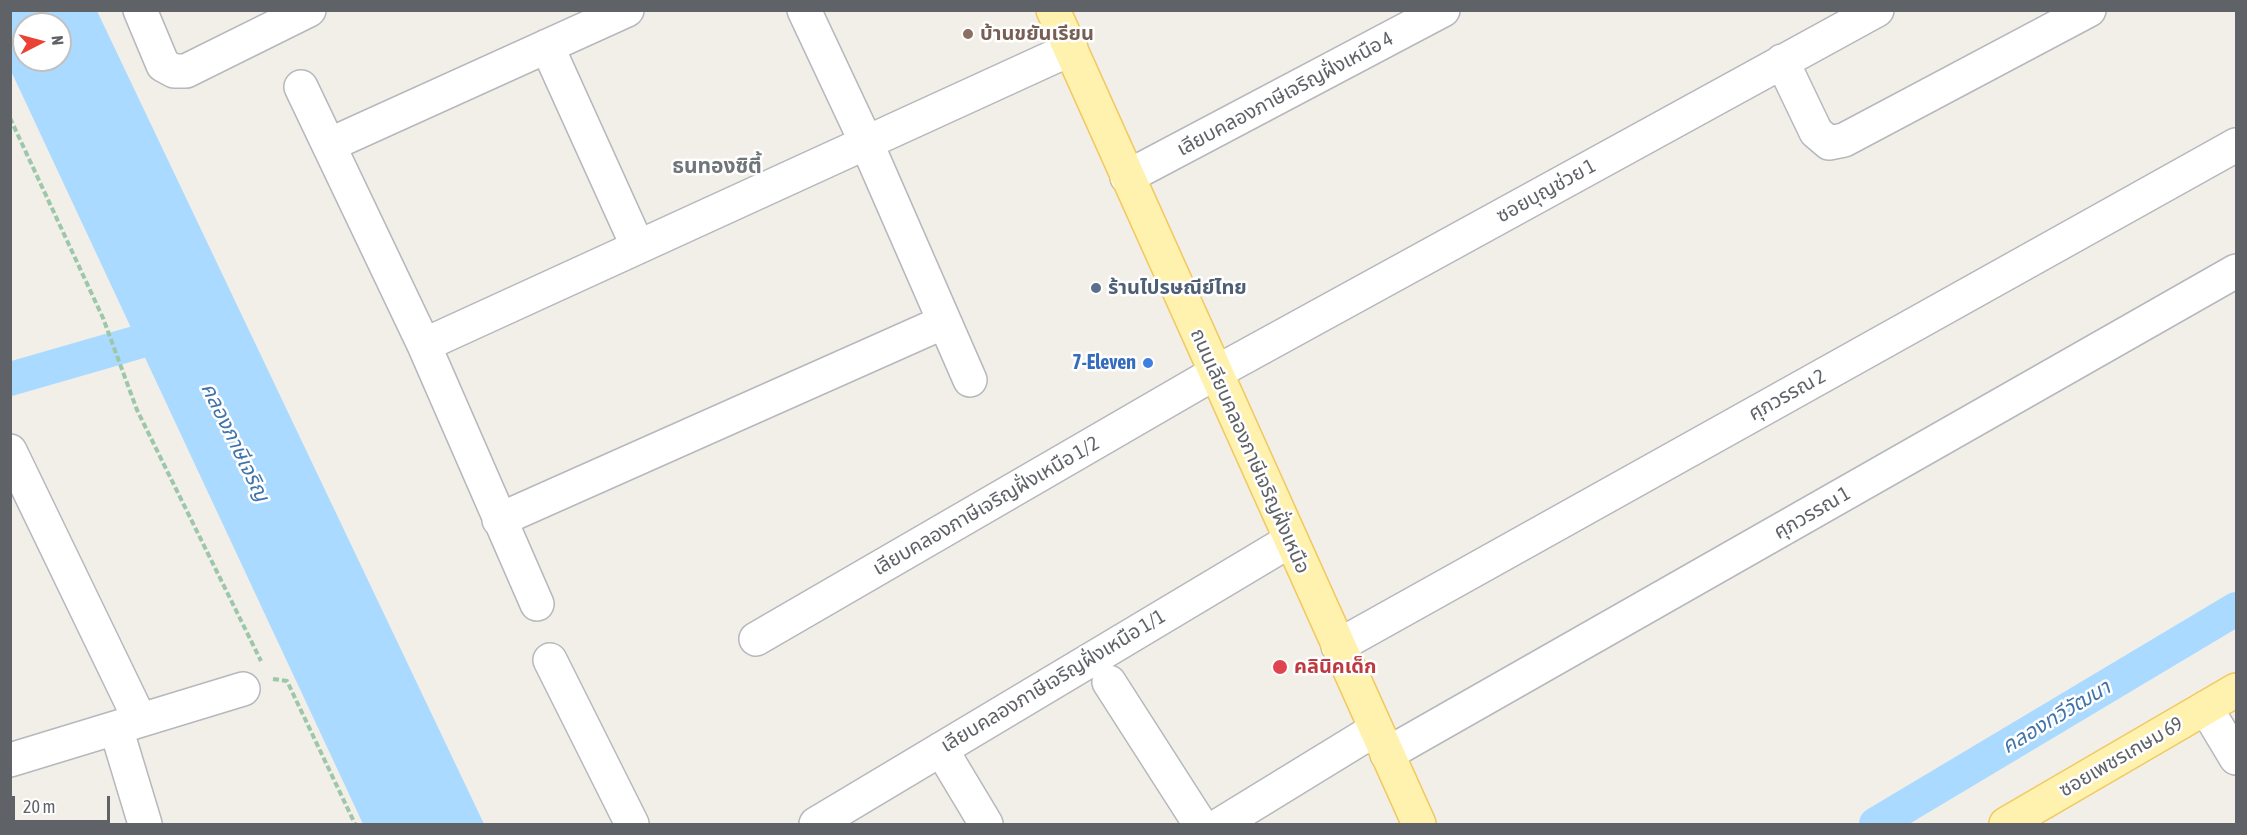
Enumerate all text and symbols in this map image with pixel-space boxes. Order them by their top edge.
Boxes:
north arrow [12,12,72,72]
place label: บ้านขยันเรียน [980,22,1094,46]
marker: บ้านขยันเรียน [961,27,975,41]
street label: เลียบคลองภาษีเจริญฝั่งเหนือ 4 [1173,27,1397,161]
text: N [48,35,67,46]
district label: ธนทองซิตี้ [672,153,762,179]
street label: ซอยบุญช่วย 1 [1492,154,1600,228]
place label: ร้านไปรษณีย์ไทย [1108,276,1247,300]
marker: ร้านไปรษณีย์ไทย [1089,281,1103,295]
street label: ถนนเลียบคลองภาษีเจริญฝั่งเหนือ [1185,325,1315,577]
place label: 7-Eleven [1072,351,1136,375]
marker: 7-Eleven [1141,356,1155,370]
street label: ศุภวรรณ 2 [1744,364,1830,426]
water label: คลองภาษีเจริญ [195,379,275,505]
street label: เลียบคลองภาษีเจริญฝั่งเหนือ 1/2 [869,431,1103,581]
street label: ศุภวรรณ 1 [1769,482,1855,544]
street label: เลียบคลองภาษีเจริญฝั่งเหนือ 1/1 [937,604,1169,758]
place label: คลินิคเด็ก [1294,655,1377,679]
marker: คลินิคเด็ก [1271,658,1289,676]
water label: คลองทวีวัฒนา [1997,675,2115,759]
street label: ซอยเพชรเกษม 69 [2055,712,2187,802]
scale bar [15,784,112,822]
text: 20 m [23,796,55,817]

